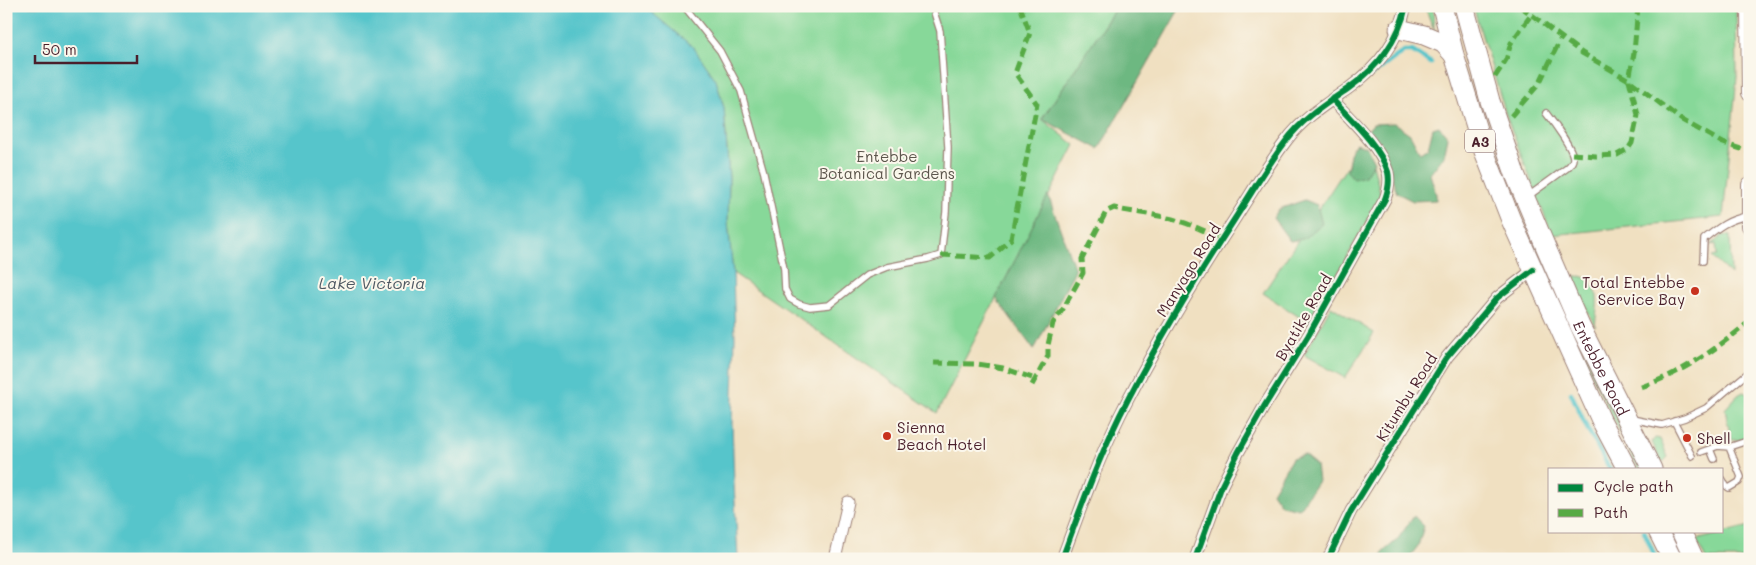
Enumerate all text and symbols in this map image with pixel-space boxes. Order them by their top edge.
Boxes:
scale bar [35,32,138,64]
text: 50 m [42,39,77,59]
road number: A3 [1465,130,1495,152]
park label: Entebbe Botanical Gardens [819,146,955,183]
street label: Manyago Road [1151,220,1225,320]
street label: Byatike Road [1270,270,1336,364]
water label: Lake Victoria [319,272,425,293]
place label: Total Entebbe Service Bay [1582,272,1685,309]
marker: Total Entebbe Service Bay [1689,285,1701,297]
street label: Entebbe Road [1569,318,1633,419]
street label: Kitumbu Road [1371,349,1441,445]
place label: Sienna Beach Hotel [897,417,986,454]
place label: Shell [1697,428,1731,448]
marker: Sienna Beach Hotel [881,430,893,442]
marker: Shell [1681,432,1693,444]
legend [1548,468,1724,532]
text: Cycle path [1594,476,1673,496]
text: Path [1594,502,1628,522]

